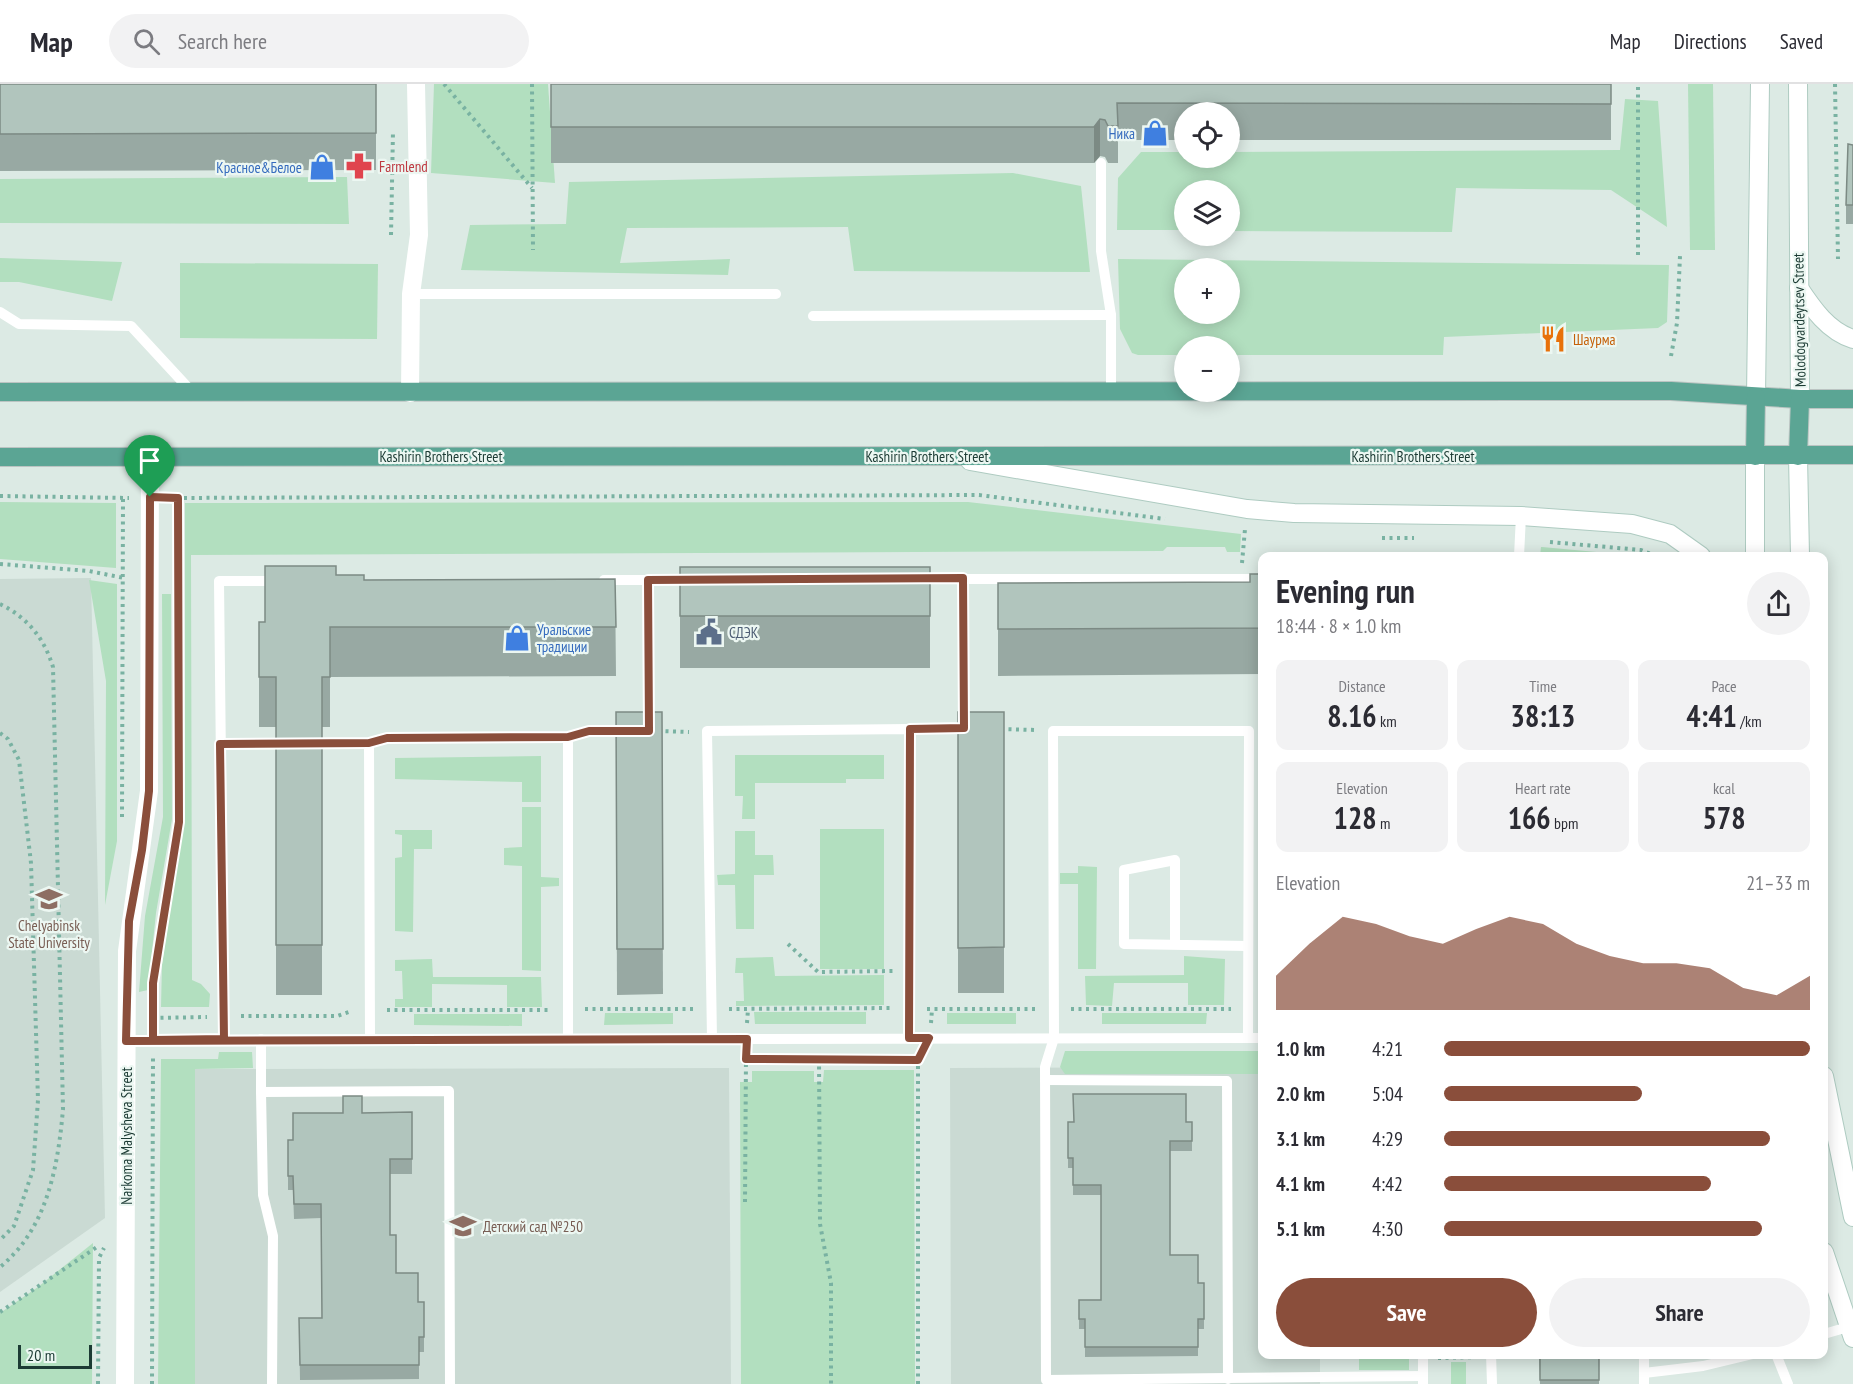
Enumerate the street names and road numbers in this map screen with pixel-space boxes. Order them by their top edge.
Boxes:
street label: Molodogvardeytsev Street [1788,253,1810,387]
street label: Kashirin Brothers Street [379,447,503,466]
street label: Kashirin Brothers Street [865,447,989,466]
street label: Kashirin Brothers Street [1351,447,1475,466]
street label: Narkoma Malysheva Street [117,1067,136,1205]

